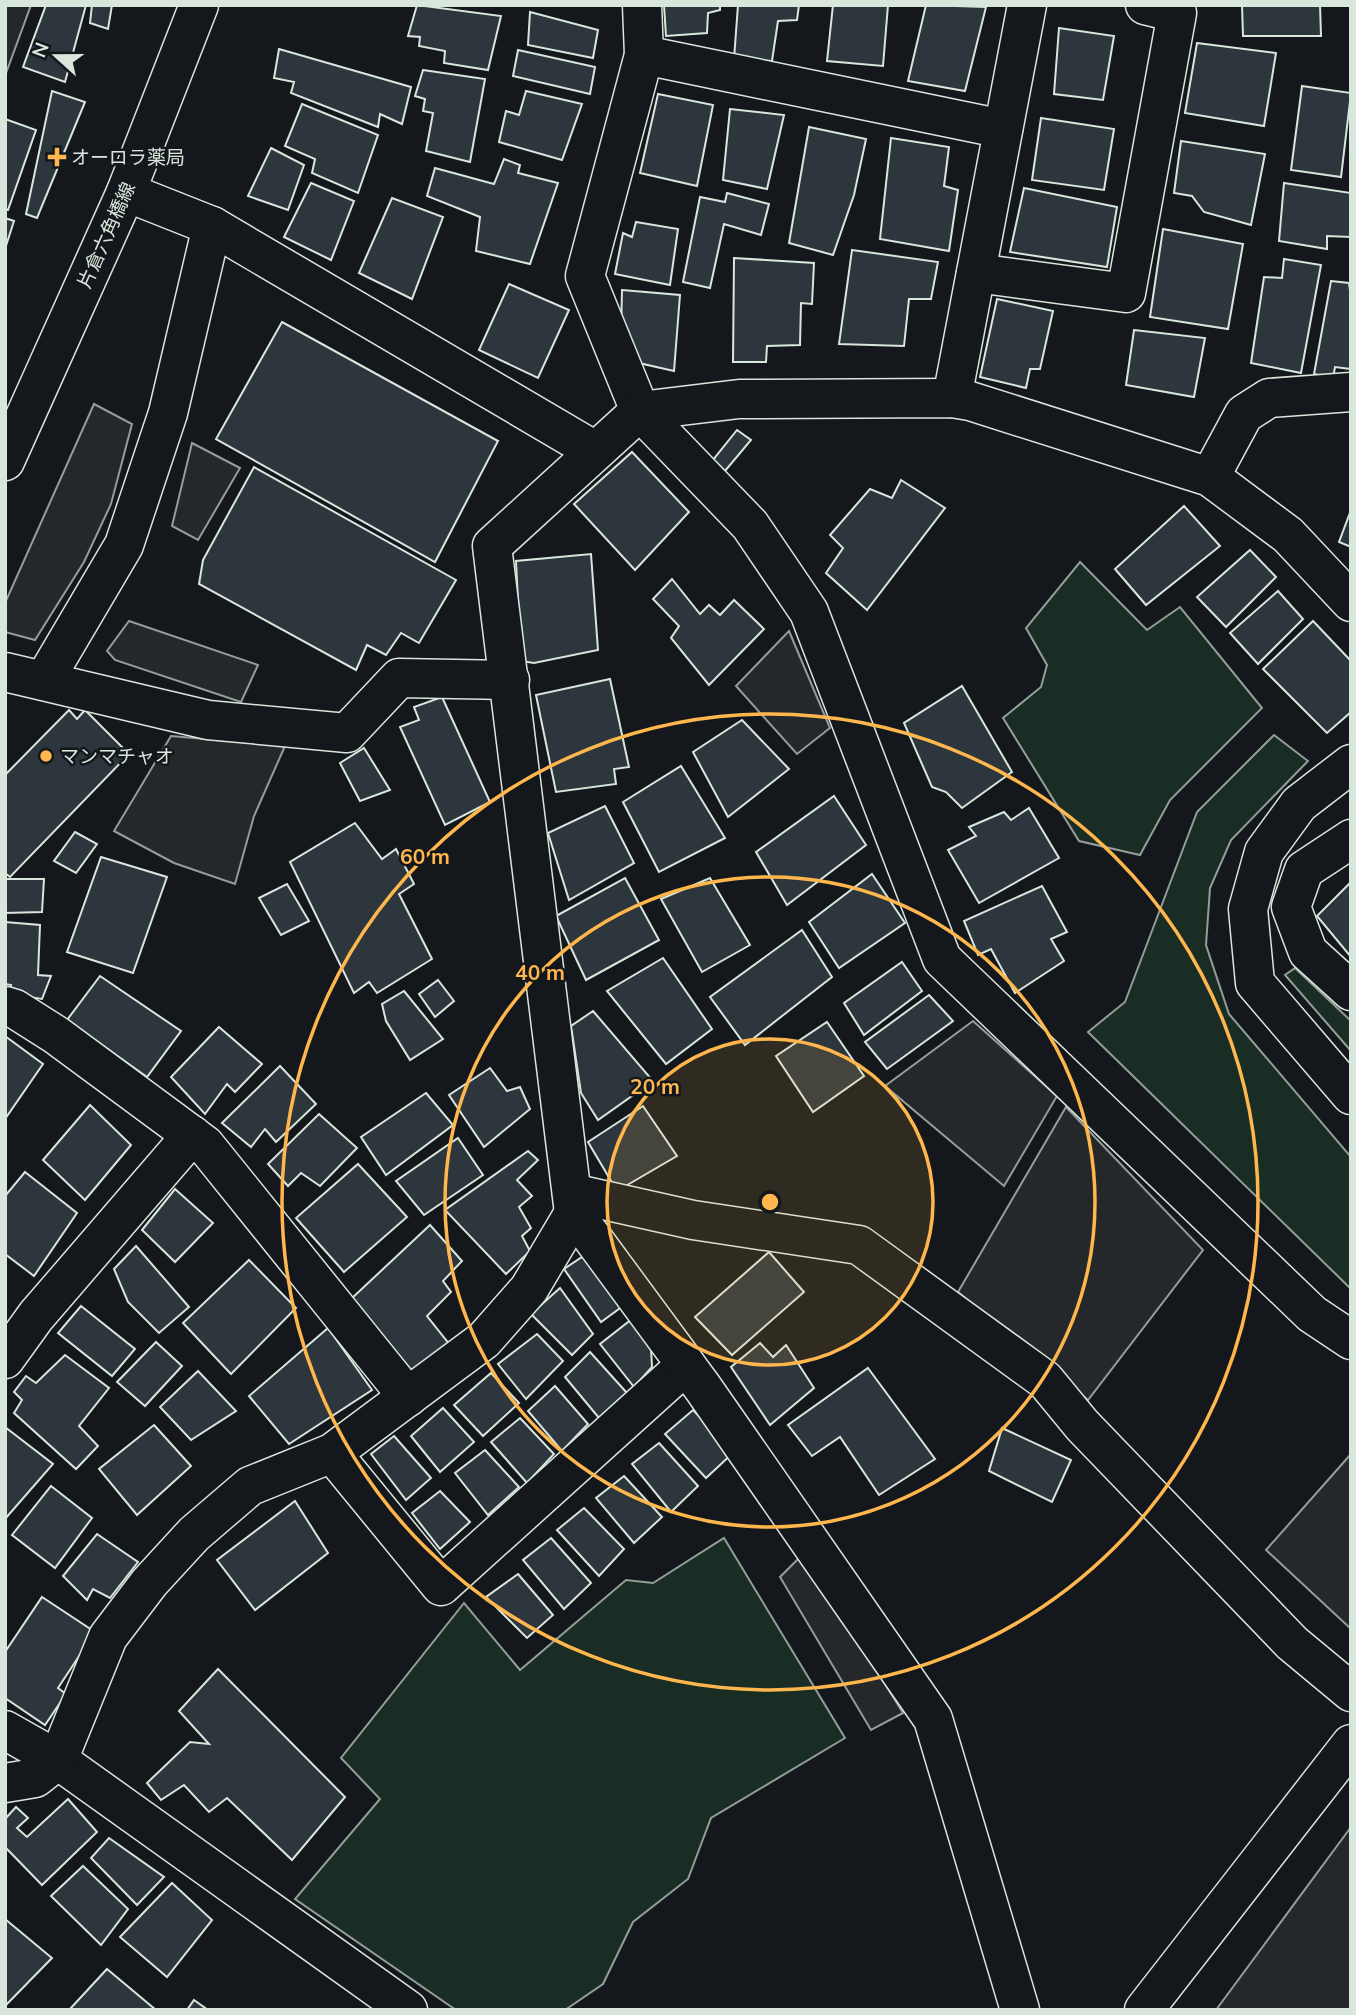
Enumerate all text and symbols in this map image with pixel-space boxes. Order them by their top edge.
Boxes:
north arrow [21,21,91,91]
text: N [26,39,54,61]
place label: オーロラ薬局 [71,145,185,169]
marker: オーロラ薬局 [49,149,65,165]
street label: 片倉六角橋線 [72,178,140,292]
place label: マンマチャオ [60,744,174,768]
marker: マンマチャオ [38,748,54,764]
text: 60 m [400,843,450,869]
text: 40 m [515,959,565,985]
text: 20 m [630,1073,680,1099]
centre of rings [758,1190,782,1214]

